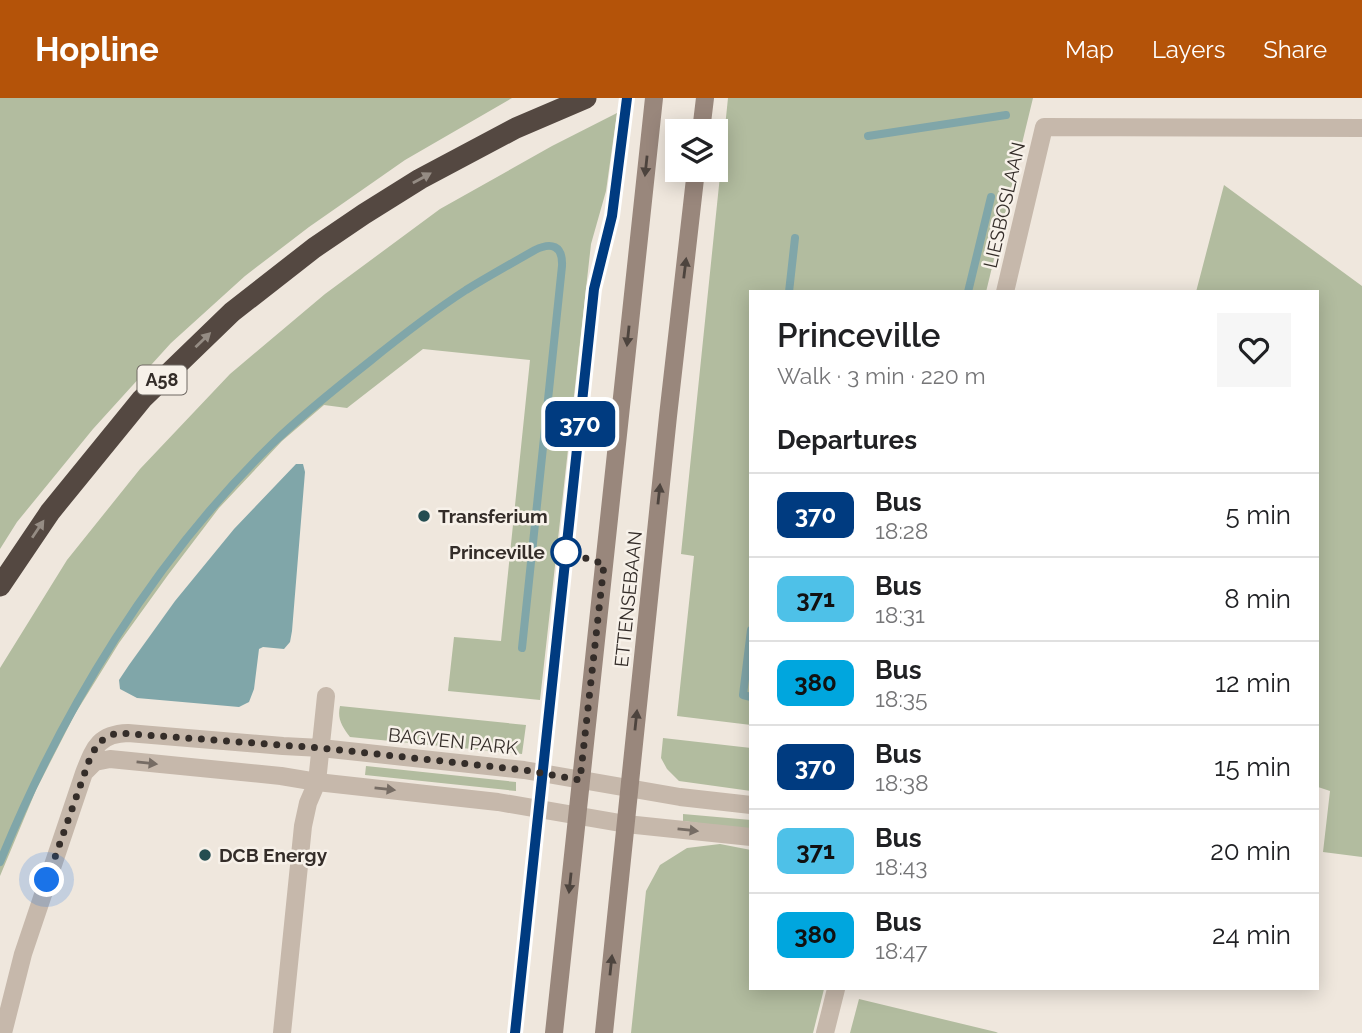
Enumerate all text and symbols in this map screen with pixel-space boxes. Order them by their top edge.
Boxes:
text: Hopline [35,30,159,69]
text: Map [1065,35,1114,64]
text: Layers [1152,35,1225,64]
text: Share [1263,35,1327,64]
map controls [665,119,728,182]
button: layers [665,119,728,182]
street label: LIESBOSLAAN [979,140,1029,270]
one-way arrow [641,155,652,177]
one-way arrow [412,172,432,184]
one-way arrow [679,257,690,279]
button: heart [1217,313,1291,387]
text: Princeville [777,316,940,355]
one-way arrow [622,325,633,347]
one-way arrow [195,332,212,348]
text: Walk · 3 min · 220 m [777,362,986,389]
road number: A58 [138,366,186,394]
line badge: 370 [540,401,620,447]
text: 370 [559,409,601,438]
text: Departures [777,425,917,455]
one-way arrow [654,483,665,505]
text: Bus [875,487,922,517]
text: 370 [795,500,836,529]
text: 5 min [1225,500,1291,530]
place label: Transferium [438,505,548,527]
marker: Transferium [416,508,432,524]
text: 18:28 [875,517,928,544]
one-way arrow [31,520,45,538]
street label: ETTENSEBAAN [610,530,646,668]
marker: Princeville [551,537,581,567]
place label: Princeville [449,541,545,563]
text: Bus [875,571,922,601]
text: 371 [796,584,835,613]
text: 8 min [1224,584,1291,614]
text: 18:31 [875,601,925,628]
text: Bus [875,655,922,685]
text: 380 [794,668,837,697]
text: 12 min [1215,668,1291,698]
text: 18:35 [875,685,928,712]
one-way arrow [631,709,642,731]
street label: BAGVEN PARK [387,723,520,759]
text: Bus [875,739,922,769]
text: 370 [795,752,836,781]
text: 15 min [1214,752,1291,782]
one-way arrow [136,757,158,768]
text: 18:38 [875,769,929,796]
one-way arrow [374,784,396,795]
text: Bus [875,823,922,853]
one-way arrow [678,825,700,836]
text: 371 [796,836,835,865]
text: 20 min [1210,836,1291,866]
place label: DCB Energy [219,844,328,866]
marker: DCB Energy [197,847,213,863]
text: 18:43 [875,853,928,880]
your location [29,862,64,897]
one-way arrow [564,872,575,894]
text: Bus [875,907,922,937]
text: 380 [794,920,837,949]
text: 24 min [1212,920,1291,950]
text: 18:47 [875,937,928,964]
one-way arrow [606,954,617,976]

